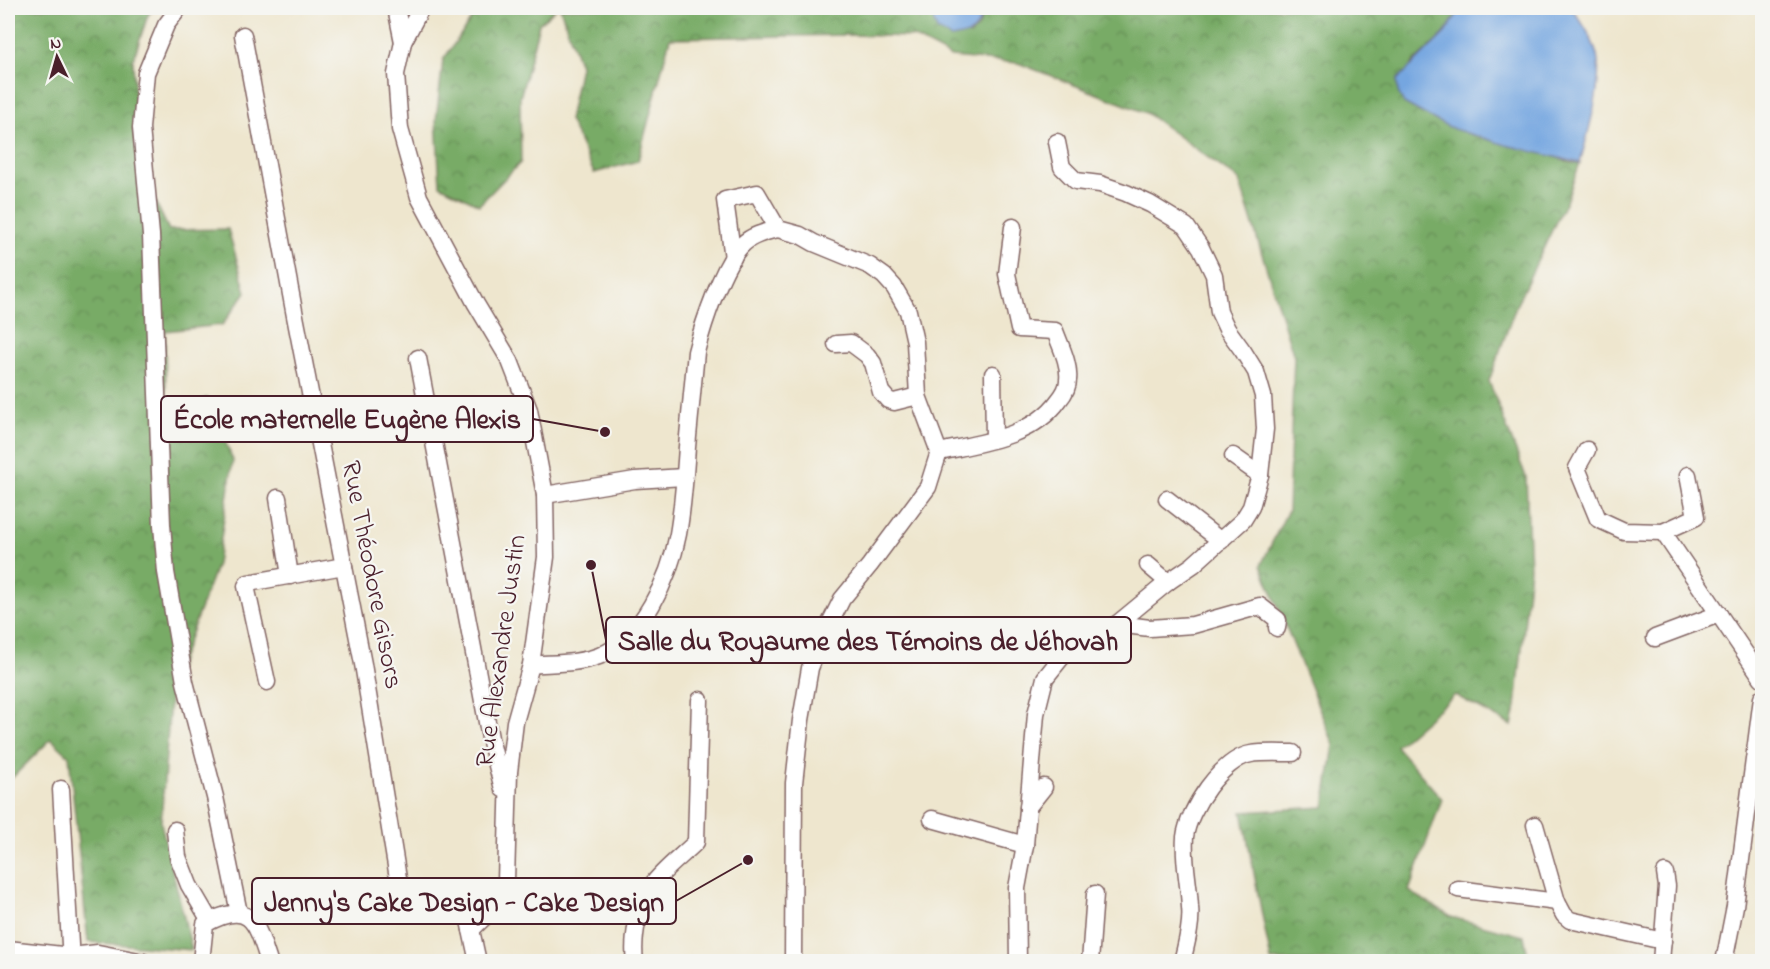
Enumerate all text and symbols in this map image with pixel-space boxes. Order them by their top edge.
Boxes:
north arrow [27,27,87,87]
text: N [49,32,62,56]
callout: École maternelle Eugène Alexis [161,396,533,442]
text: École maternelle Eugène Alexis [173,401,521,443]
street label: Rue Théodore Gisors [330,458,412,692]
street label: Rue Alexandre Justin [466,532,538,770]
callout: Salle du Royaume des Témoins de Jéhovah [606,617,1131,663]
text: Salle du Royaume des Témoins de Jéhovah [618,623,1118,664]
callout: Jenny's Cake Design - Cake Design [252,878,676,924]
text: Jenny's Cake Design - Cake Design [264,884,664,926]

